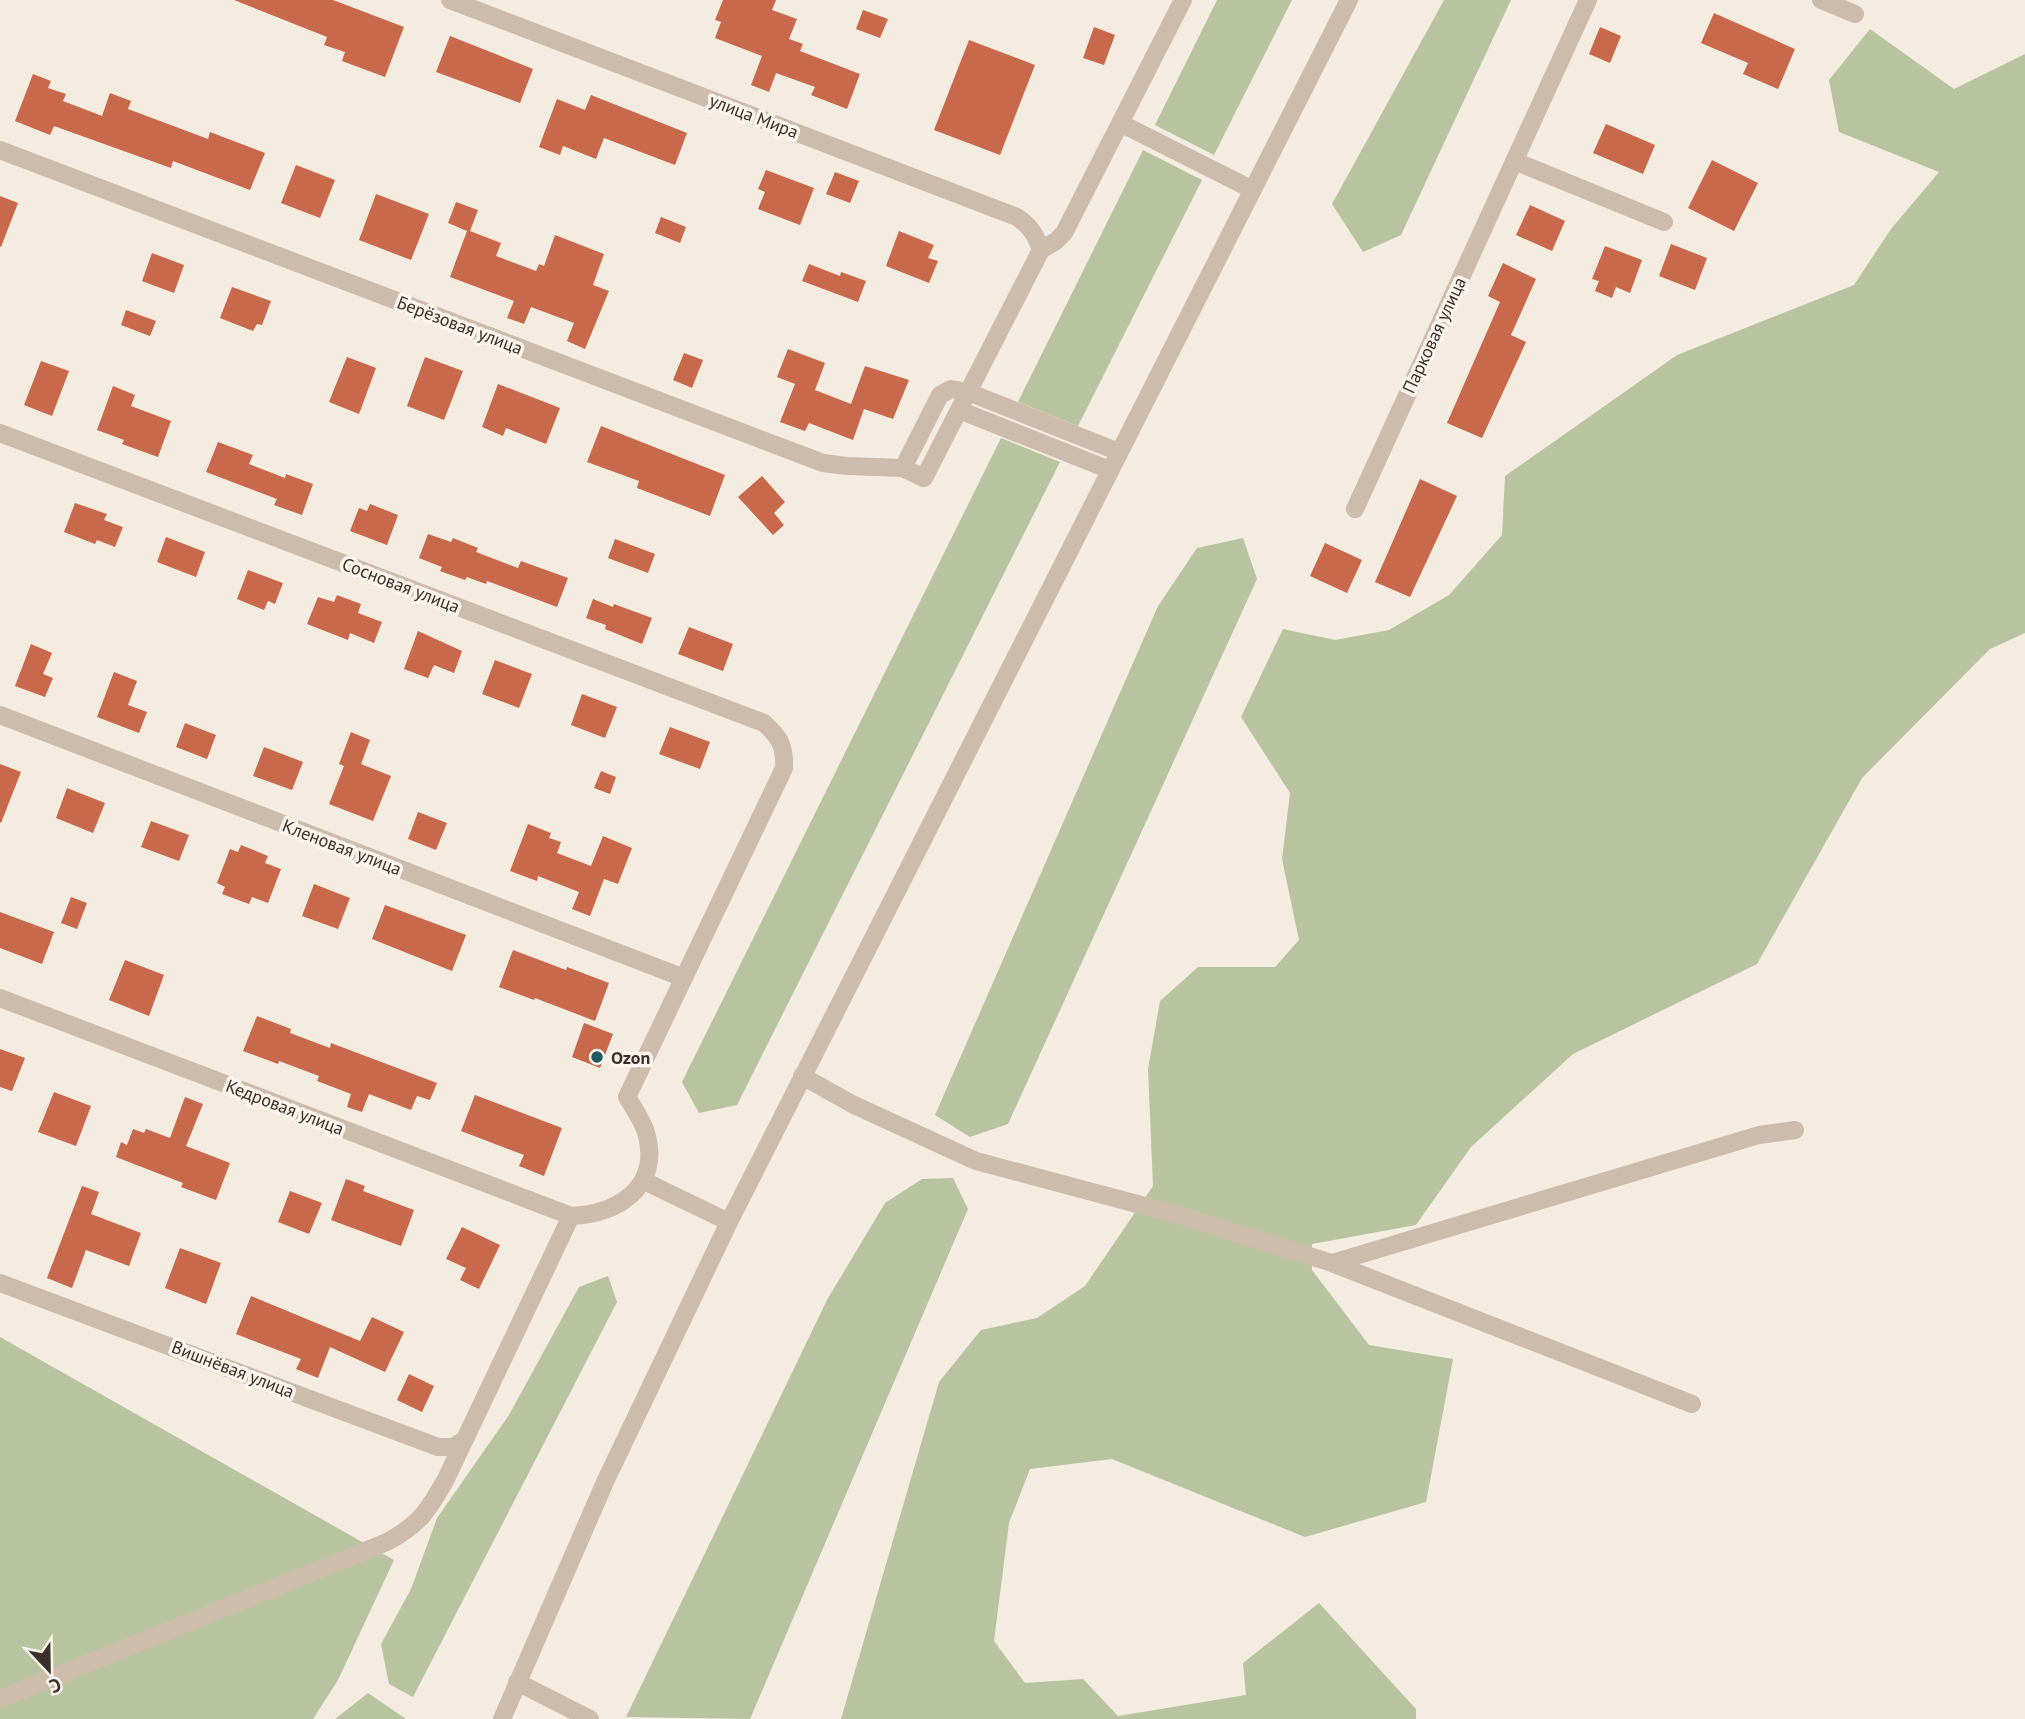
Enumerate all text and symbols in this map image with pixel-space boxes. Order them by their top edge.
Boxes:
street label: улица Мира [706,89,802,143]
street label: Парковая улица [1397,273,1471,397]
street label: Берёзовая улица [394,291,526,359]
street label: Сосновая улица [339,552,463,618]
street label: Кленовая улица [279,814,405,880]
place label: Ozon [611,1046,650,1069]
marker: Ozon [589,1049,605,1065]
street label: Кедровая улица [223,1074,347,1140]
street label: Вишнёвая улица [168,1335,298,1403]
north arrow [14,1635,84,1705]
text: С [46,1673,65,1699]

